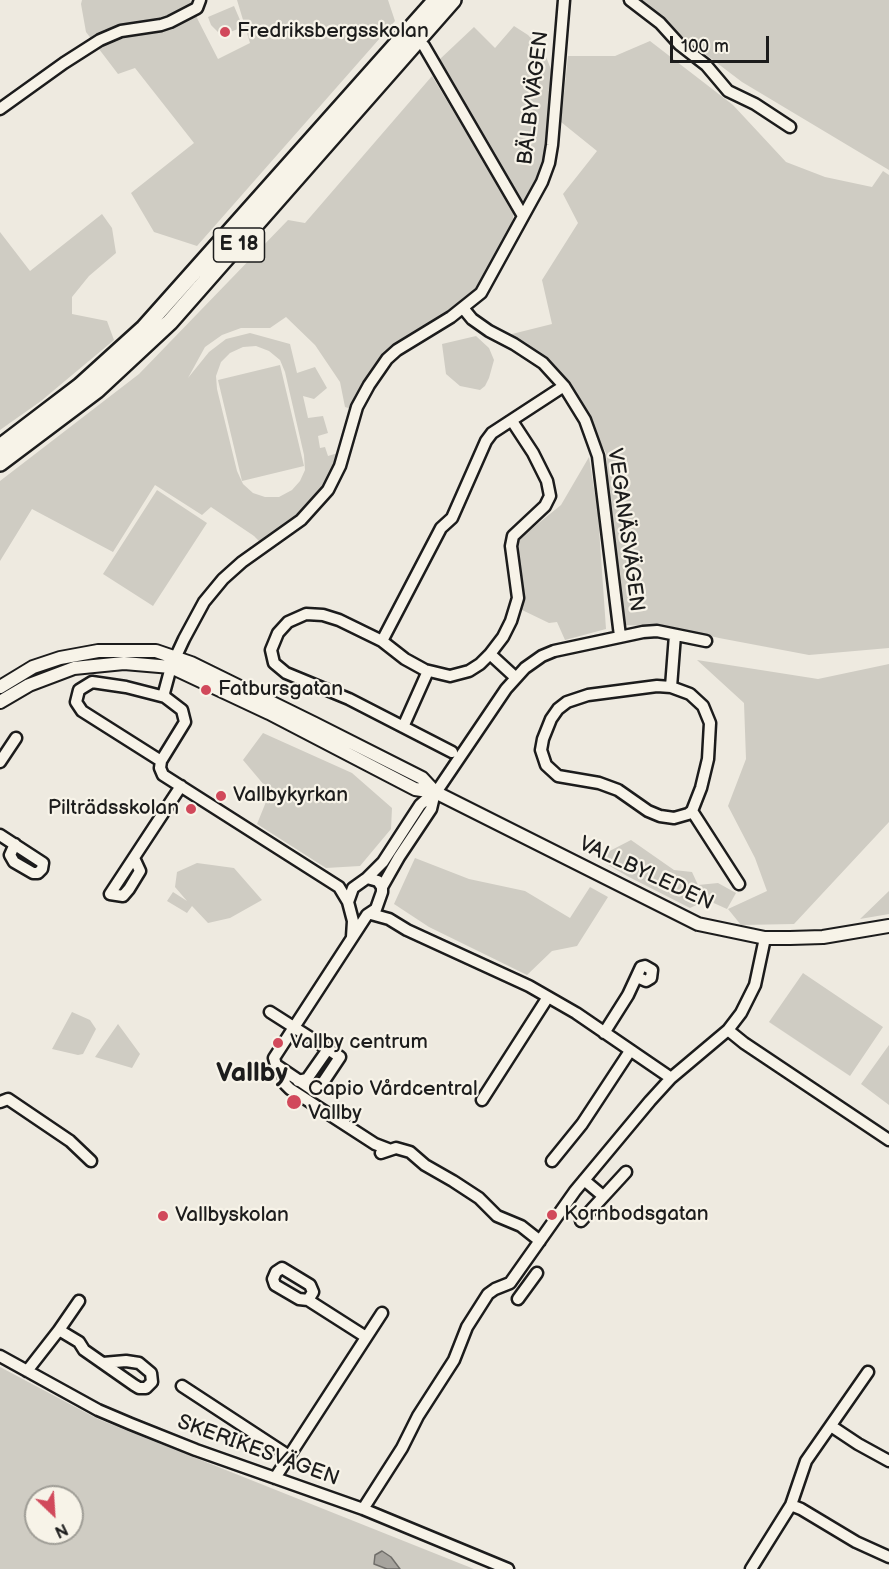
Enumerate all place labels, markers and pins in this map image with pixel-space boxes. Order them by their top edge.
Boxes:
place label: Fredriksbergsskolan [237,19,429,45]
marker: Fredriksbergsskolan [218,25,232,39]
place label: Fatbursgatan [218,677,343,703]
marker: Fatbursgatan [199,683,213,697]
place label: Vallbykyrkan [233,783,348,809]
marker: Vallbykyrkan [214,789,228,803]
place label: Pilträdsskolan [48,796,179,822]
marker: Pilträdsskolan [184,802,198,816]
place label: Vallby centrum [290,1030,428,1056]
marker: Vallby centrum [271,1036,285,1050]
place label: Capio Vårdcentral Vallby [308,1077,478,1127]
marker: Capio Vårdcentral Vallby [285,1093,303,1111]
place label: Kornbodsgatan [564,1202,709,1228]
place label: Vallbyskolan [175,1203,289,1229]
marker: Kornbodsgatan [545,1208,559,1222]
marker: Vallbyskolan [156,1209,170,1223]

